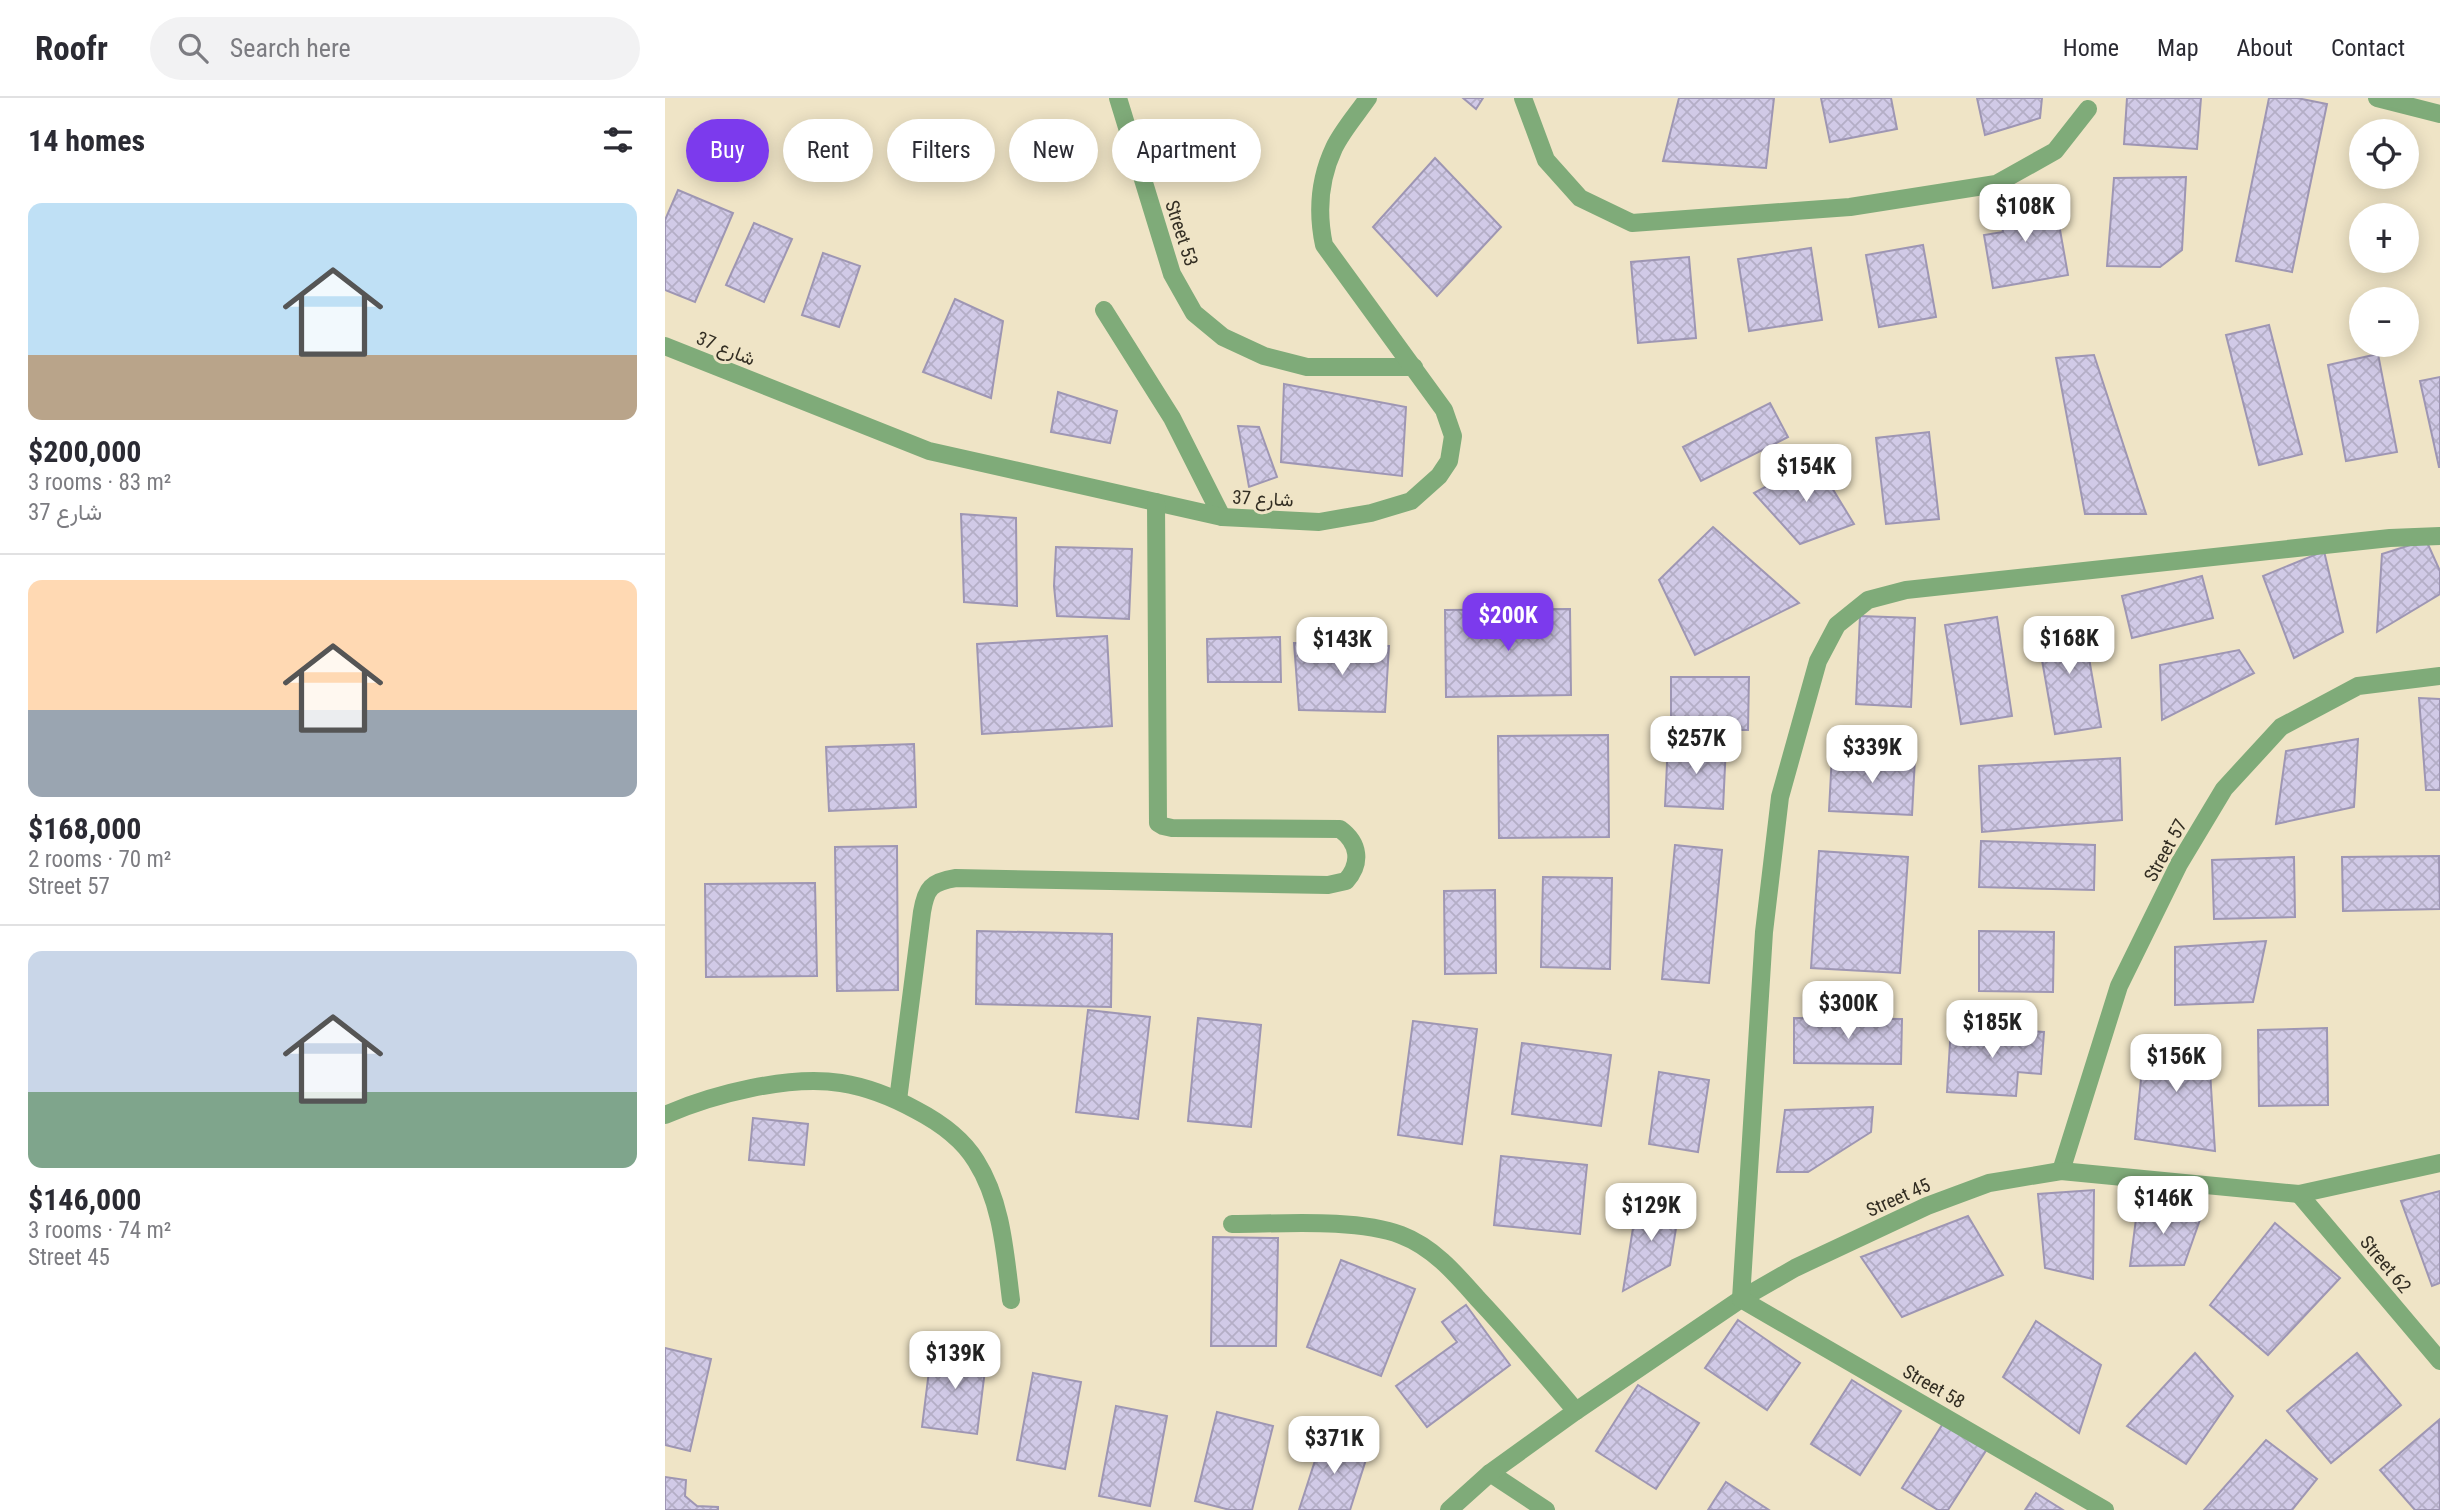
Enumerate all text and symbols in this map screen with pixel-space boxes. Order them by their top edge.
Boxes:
search box [150,17,640,80]
text: Roofr [35,29,108,68]
icon: search [174,29,212,67]
text: Search here [230,33,351,63]
text: Home [2063,34,2119,62]
text: Map [2157,34,2199,62]
text: About [2237,34,2293,62]
text: Contact [2331,34,2405,62]
chip: Buy [686,119,769,182]
chip: Rent [783,119,873,182]
chip: Filters [887,119,995,182]
chip: New [1009,119,1098,182]
chip: Apartment [1112,119,1261,182]
map controls [2349,119,2419,357]
button: locate [2349,119,2419,189]
icon: filters [599,121,637,159]
text: 14 homes [28,123,145,158]
pin: $108K [1976,184,2074,244]
text: $108K [1995,193,2055,220]
street label: Street 53 [1160,197,1203,269]
button: + [2349,203,2419,273]
icon: home [270,249,396,375]
button: − [2349,287,2419,357]
street label: شارع 37 [693,326,759,372]
text: $200,000 [28,434,141,469]
pin: $154K [1757,444,1855,504]
text: $154K [1776,453,1836,480]
text: 3 rooms · 83 m² [28,469,171,496]
street label: شارع 37 [1232,485,1294,513]
text: شارع 37 [28,499,102,526]
pin: $200K [1459,594,1557,653]
text: $200K [1478,602,1538,629]
pin: $168K [2020,616,2118,676]
pin: $143K [1293,618,1391,677]
icon: home [270,625,396,751]
text: $168K [2039,625,2099,652]
text: $143K [1312,626,1372,653]
pin: $257K [1647,716,1745,776]
text: $257K [1666,725,1726,752]
pin: $339K [1823,726,1921,785]
text: $339K [1842,734,1902,761]
text: $168,000 [28,811,141,846]
street label: Street 57 [2139,815,2192,885]
text: 2 rooms · 70 m² [28,846,171,873]
text: Street 57 [28,873,110,900]
pin: $300K [1799,982,1897,1041]
text: $300K [1818,990,1878,1017]
icon: home [270,996,396,1122]
pin: $185K [1943,1000,2041,1060]
text: $185K [1962,1009,2022,1036]
pin: $156K [2127,1034,2225,1094]
text: $156K [2146,1043,2206,1070]
street label: Street 45 [1863,1173,1934,1222]
pin: $146K [2114,1176,2212,1236]
text: $146,000 [28,1182,141,1217]
pin: $129K [1602,1184,1700,1243]
text: $146K [2133,1185,2193,1212]
text: $129K [1621,1192,1681,1219]
text: 3 rooms · 74 m² [28,1217,171,1244]
street label: Street 62 [2355,1231,2416,1298]
text: Street 45 [28,1244,110,1271]
pin: $139K [906,1332,1004,1391]
text: $139K [925,1340,985,1367]
street label: Street 58 [1899,1360,1969,1413]
pin: $371K [1285,1416,1383,1476]
text: $371K [1304,1425,1364,1452]

